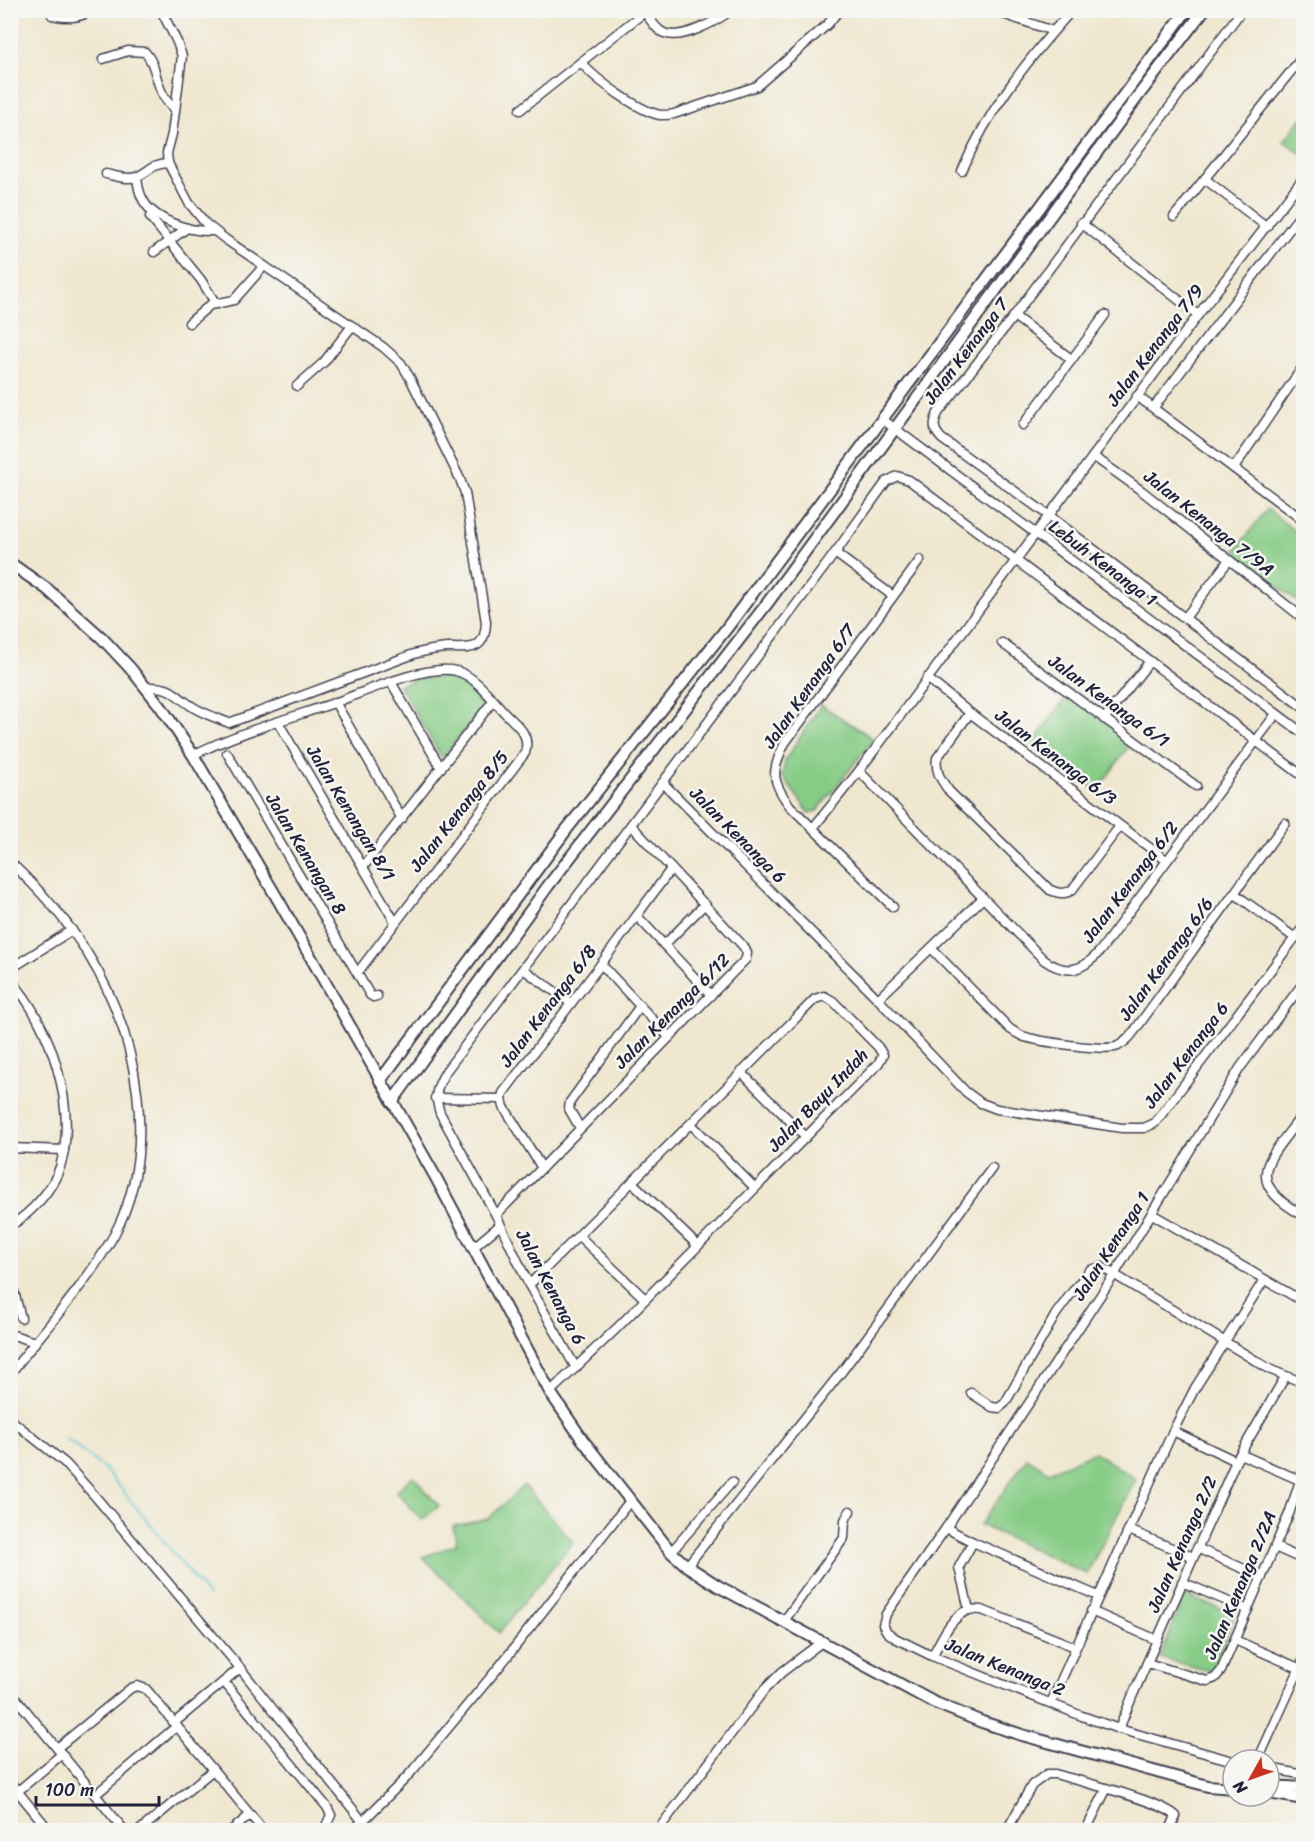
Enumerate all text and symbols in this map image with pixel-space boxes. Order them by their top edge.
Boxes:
street label: Jalan Kenanga 7/9 [1097,277,1212,414]
street label: Jalan Kenanga 7 [914,289,1018,412]
street label: Jalan Kenanga 7/9A [1136,461,1282,585]
street label: Lebuh Kenanga 1 [1042,511,1165,615]
street label: Jalan Kenanga 6/7 [753,615,865,756]
street label: Jalan Kenanga 6/1 [1041,645,1177,756]
street label: Jalan Kenanga 6/3 [987,700,1124,814]
street label: Jalan Kenangan 8/1 [302,741,400,885]
street label: Jalan Kenanga 8/5 [400,743,517,880]
street label: Jalan Kenanga 6 [681,778,794,891]
street label: Jalan Kenangan 8 [261,789,351,919]
street label: Jalan Kenanga 6/2 [1073,814,1187,951]
street label: Jalan Kenanga 6/6 [1109,890,1222,1028]
street label: Jalan Kenanga 6/8 [490,938,605,1075]
street label: Jalan Kenanga 6/12 [605,945,738,1078]
street label: Jalan Kenanga 6 [1134,995,1237,1116]
street label: Jalan Bayu Indah [759,1040,876,1160]
street label: Jalan Kenanga 1 [1063,1185,1159,1308]
street label: Jalan Kenanga 6 [507,1222,595,1351]
street label: Jalan Kenanga 2/2 [1137,1470,1226,1618]
street label: Jalan Kenanga 2/2A [1194,1506,1286,1665]
street label: Jalan Kenanga 2 [939,1628,1070,1706]
north arrow [1221,1748,1281,1808]
scale bar [36,1769,159,1807]
text: N [1225,1773,1255,1802]
text: 100 m [45,1774,94,1806]

